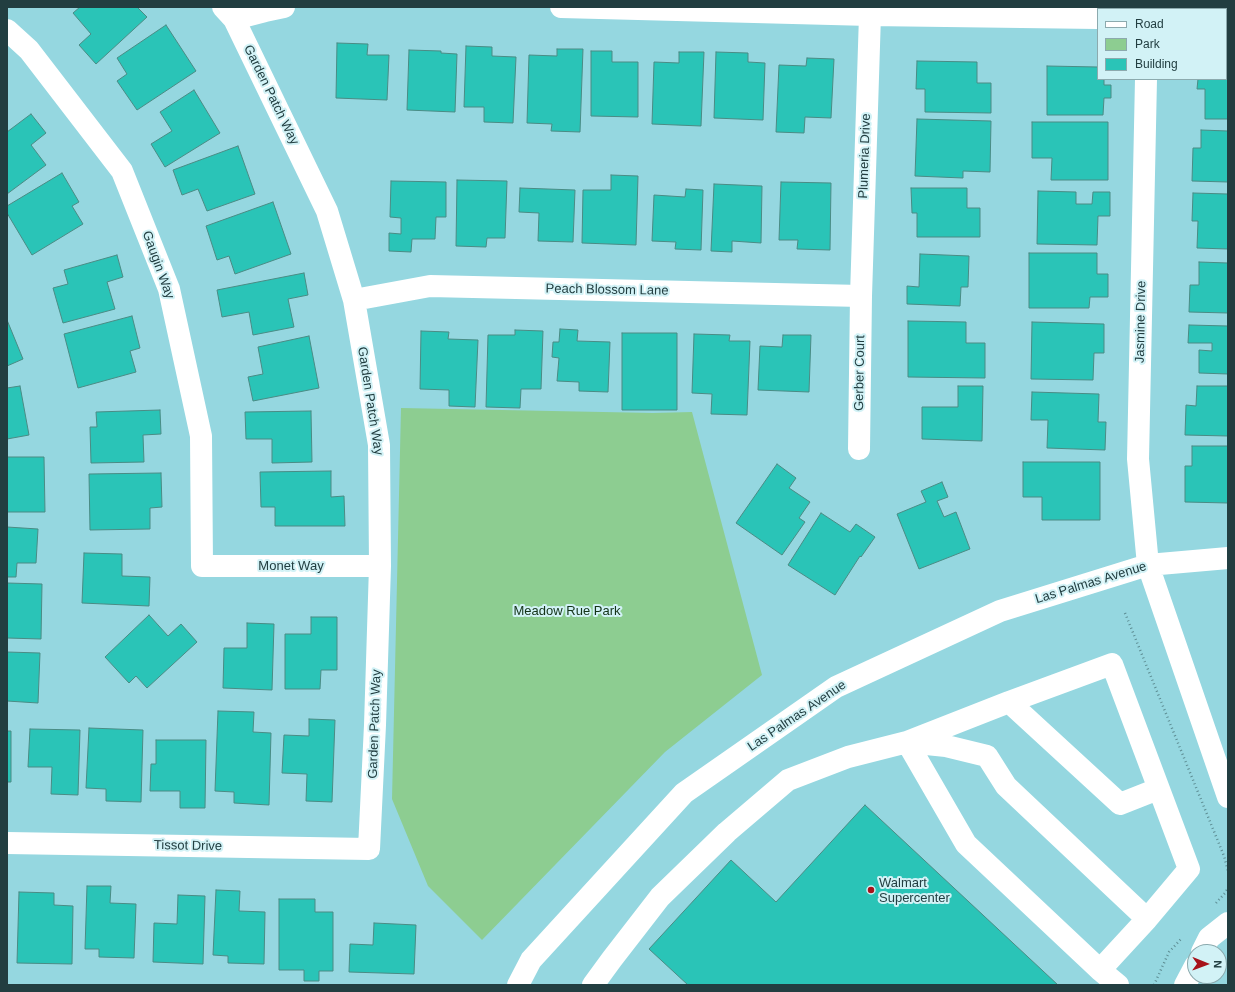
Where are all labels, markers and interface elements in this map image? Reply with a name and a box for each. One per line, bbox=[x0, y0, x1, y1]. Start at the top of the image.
legend bbox=[1097, 8, 1227, 80]
text: Road bbox=[1135, 17, 1164, 31]
text: Park bbox=[1135, 37, 1160, 51]
street label: Garden Patch Way bbox=[240, 42, 302, 148]
text: Building bbox=[1135, 57, 1178, 71]
street label: Plumeria Drive bbox=[856, 113, 874, 199]
street label: Gaugin Way bbox=[139, 229, 177, 301]
street label: Peach Blossom Lane bbox=[545, 281, 669, 299]
street label: Jasmine Drive bbox=[1132, 281, 1150, 363]
street label: Gerber Court bbox=[852, 335, 868, 411]
street label: Garden Patch Way bbox=[354, 346, 386, 456]
street label: Monet Way bbox=[258, 558, 324, 574]
street label: Las Palmas Avenue bbox=[1034, 559, 1148, 607]
park label: Meadow Rue Park bbox=[514, 603, 620, 619]
street label: Garden Patch Way bbox=[365, 669, 385, 779]
street label: Las Palmas Avenue bbox=[745, 677, 849, 755]
street label: Tissot Drive bbox=[154, 838, 222, 854]
place label: Walmart Supercenter bbox=[879, 875, 950, 906]
marker: Walmart Supercenter bbox=[866, 885, 876, 895]
north arrow bbox=[1187, 944, 1227, 984]
text: N bbox=[1212, 960, 1224, 968]

